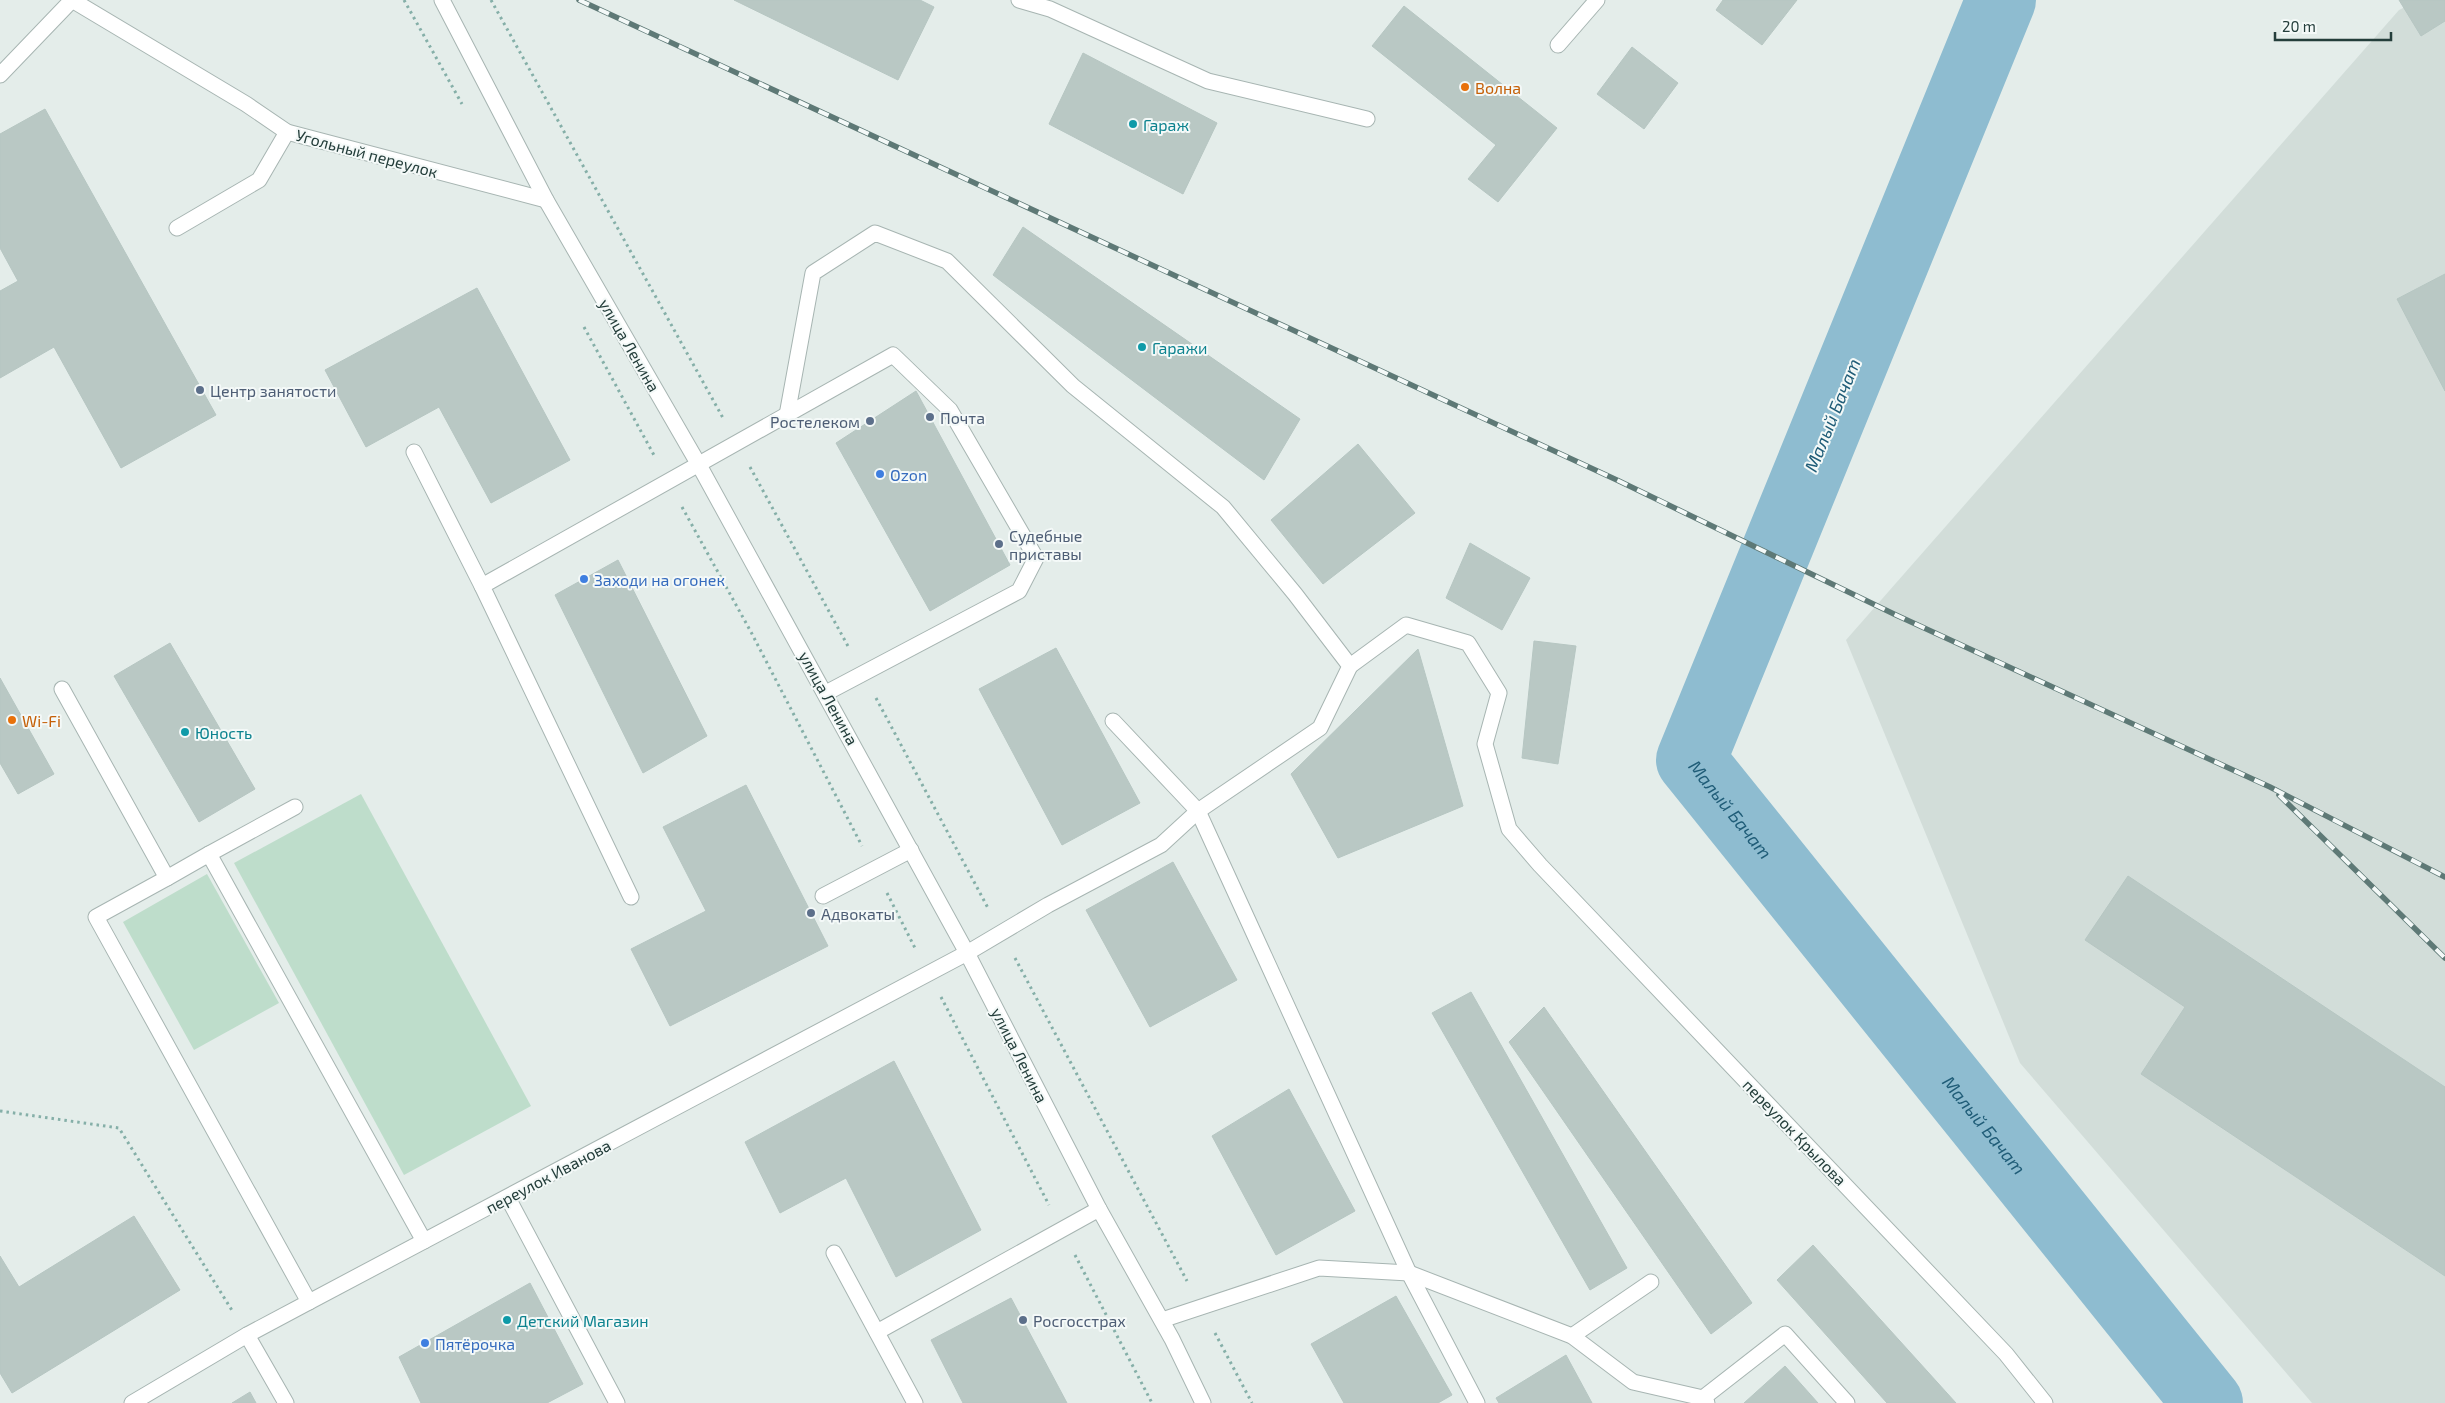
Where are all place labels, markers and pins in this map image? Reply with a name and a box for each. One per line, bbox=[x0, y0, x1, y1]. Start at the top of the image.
place label: Волна bbox=[1475, 78, 1521, 97]
marker: Волна bbox=[1459, 81, 1471, 93]
place label: Гараж bbox=[1143, 115, 1189, 134]
marker: Гараж bbox=[1127, 118, 1139, 130]
place label: Гаражи bbox=[1152, 338, 1207, 357]
marker: Гаражи bbox=[1136, 341, 1148, 353]
place label: Центр занятости bbox=[210, 381, 336, 400]
marker: Центр занятости bbox=[194, 384, 206, 396]
place label: Почта bbox=[940, 408, 985, 427]
marker: Почта bbox=[924, 411, 936, 423]
place label: Ростелеком bbox=[770, 412, 860, 431]
marker: Ростелеком bbox=[864, 415, 876, 427]
place label: Ozon bbox=[890, 465, 927, 484]
marker: Ozon bbox=[874, 468, 886, 480]
place label: Судебные приставы bbox=[1009, 526, 1083, 563]
marker: Судебные приставы bbox=[993, 538, 1005, 550]
place label: Заходи на огонек bbox=[594, 570, 725, 589]
marker: Заходи на огонек bbox=[578, 573, 590, 585]
place label: Wi-Fi bbox=[22, 711, 61, 730]
marker: Wi-Fi bbox=[6, 714, 18, 726]
place label: Юность bbox=[195, 723, 252, 742]
marker: Юность bbox=[179, 726, 191, 738]
place label: Адвокаты bbox=[821, 904, 895, 923]
marker: Адвокаты bbox=[805, 907, 817, 919]
place label: Детский Магазин bbox=[517, 1311, 649, 1330]
place label: Росгосстрах bbox=[1033, 1311, 1126, 1330]
marker: Детский Магазин bbox=[501, 1314, 513, 1326]
marker: Росгосстрах bbox=[1017, 1314, 1029, 1326]
place label: Пятёрочка bbox=[435, 1334, 515, 1353]
marker: Пятёрочка bbox=[419, 1337, 431, 1349]

